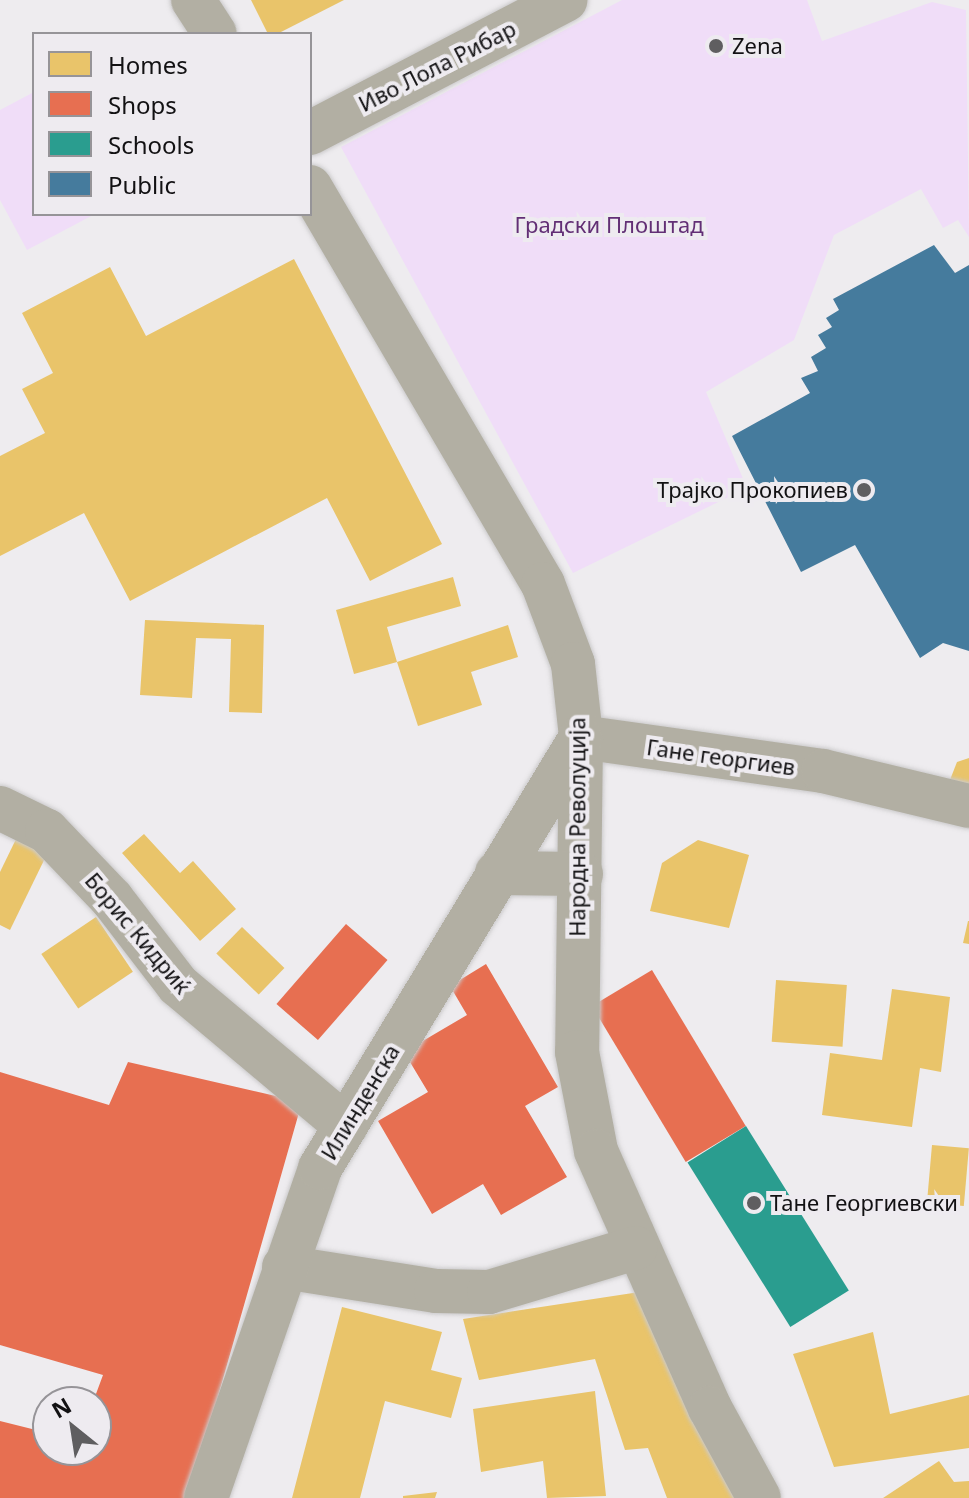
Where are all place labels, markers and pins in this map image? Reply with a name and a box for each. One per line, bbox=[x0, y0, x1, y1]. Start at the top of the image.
place label: Zena bbox=[732, 33, 783, 59]
marker: Zena bbox=[707, 37, 725, 55]
place label: Трајко Прокопиев bbox=[657, 477, 848, 503]
marker: Трајко Прокопиев bbox=[855, 481, 873, 499]
place label: Тане Георгиевски bbox=[770, 1190, 958, 1216]
marker: Тане Георгиевски bbox=[745, 1194, 763, 1212]

